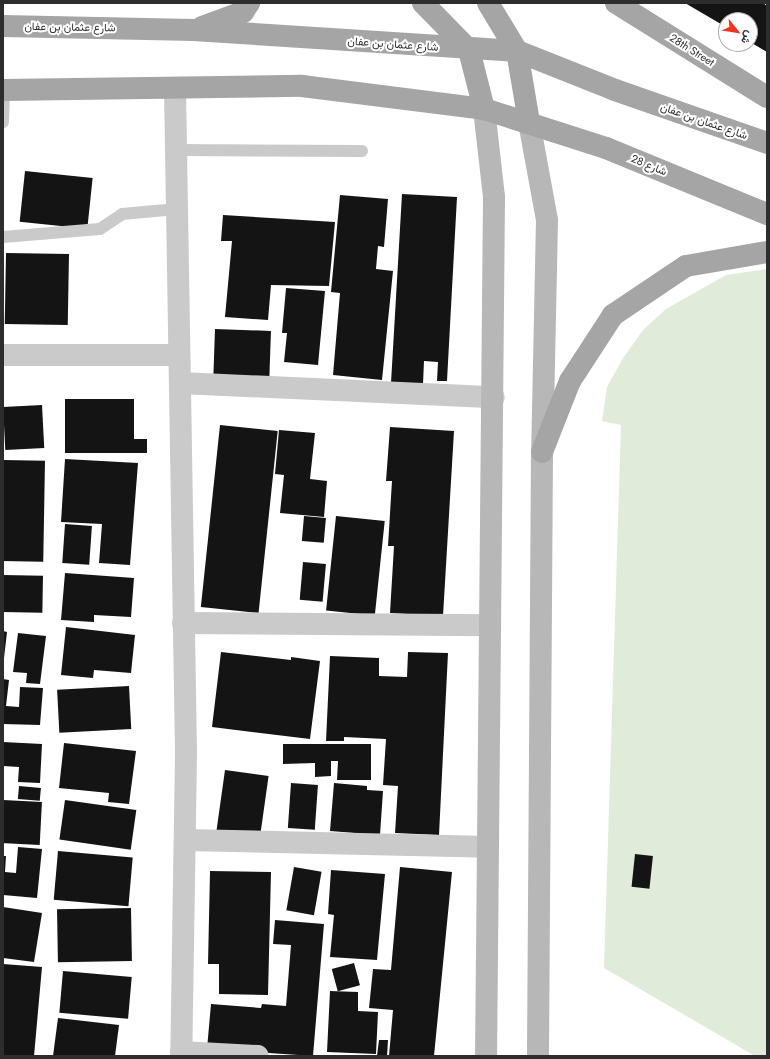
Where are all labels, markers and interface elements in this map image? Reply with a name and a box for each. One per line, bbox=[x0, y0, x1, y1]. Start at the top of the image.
north arrow bbox=[718, 12, 758, 52]
street label: شارع عثمان بن عفان bbox=[24, 20, 116, 34]
text: ش bbox=[737, 28, 758, 47]
street label: 28th Street bbox=[667, 31, 717, 69]
street label: شارع عثمان بن عفان bbox=[347, 34, 439, 54]
street label: شارع عثمان بن عفان bbox=[659, 100, 749, 142]
street label: شارع 28 bbox=[629, 152, 669, 178]

